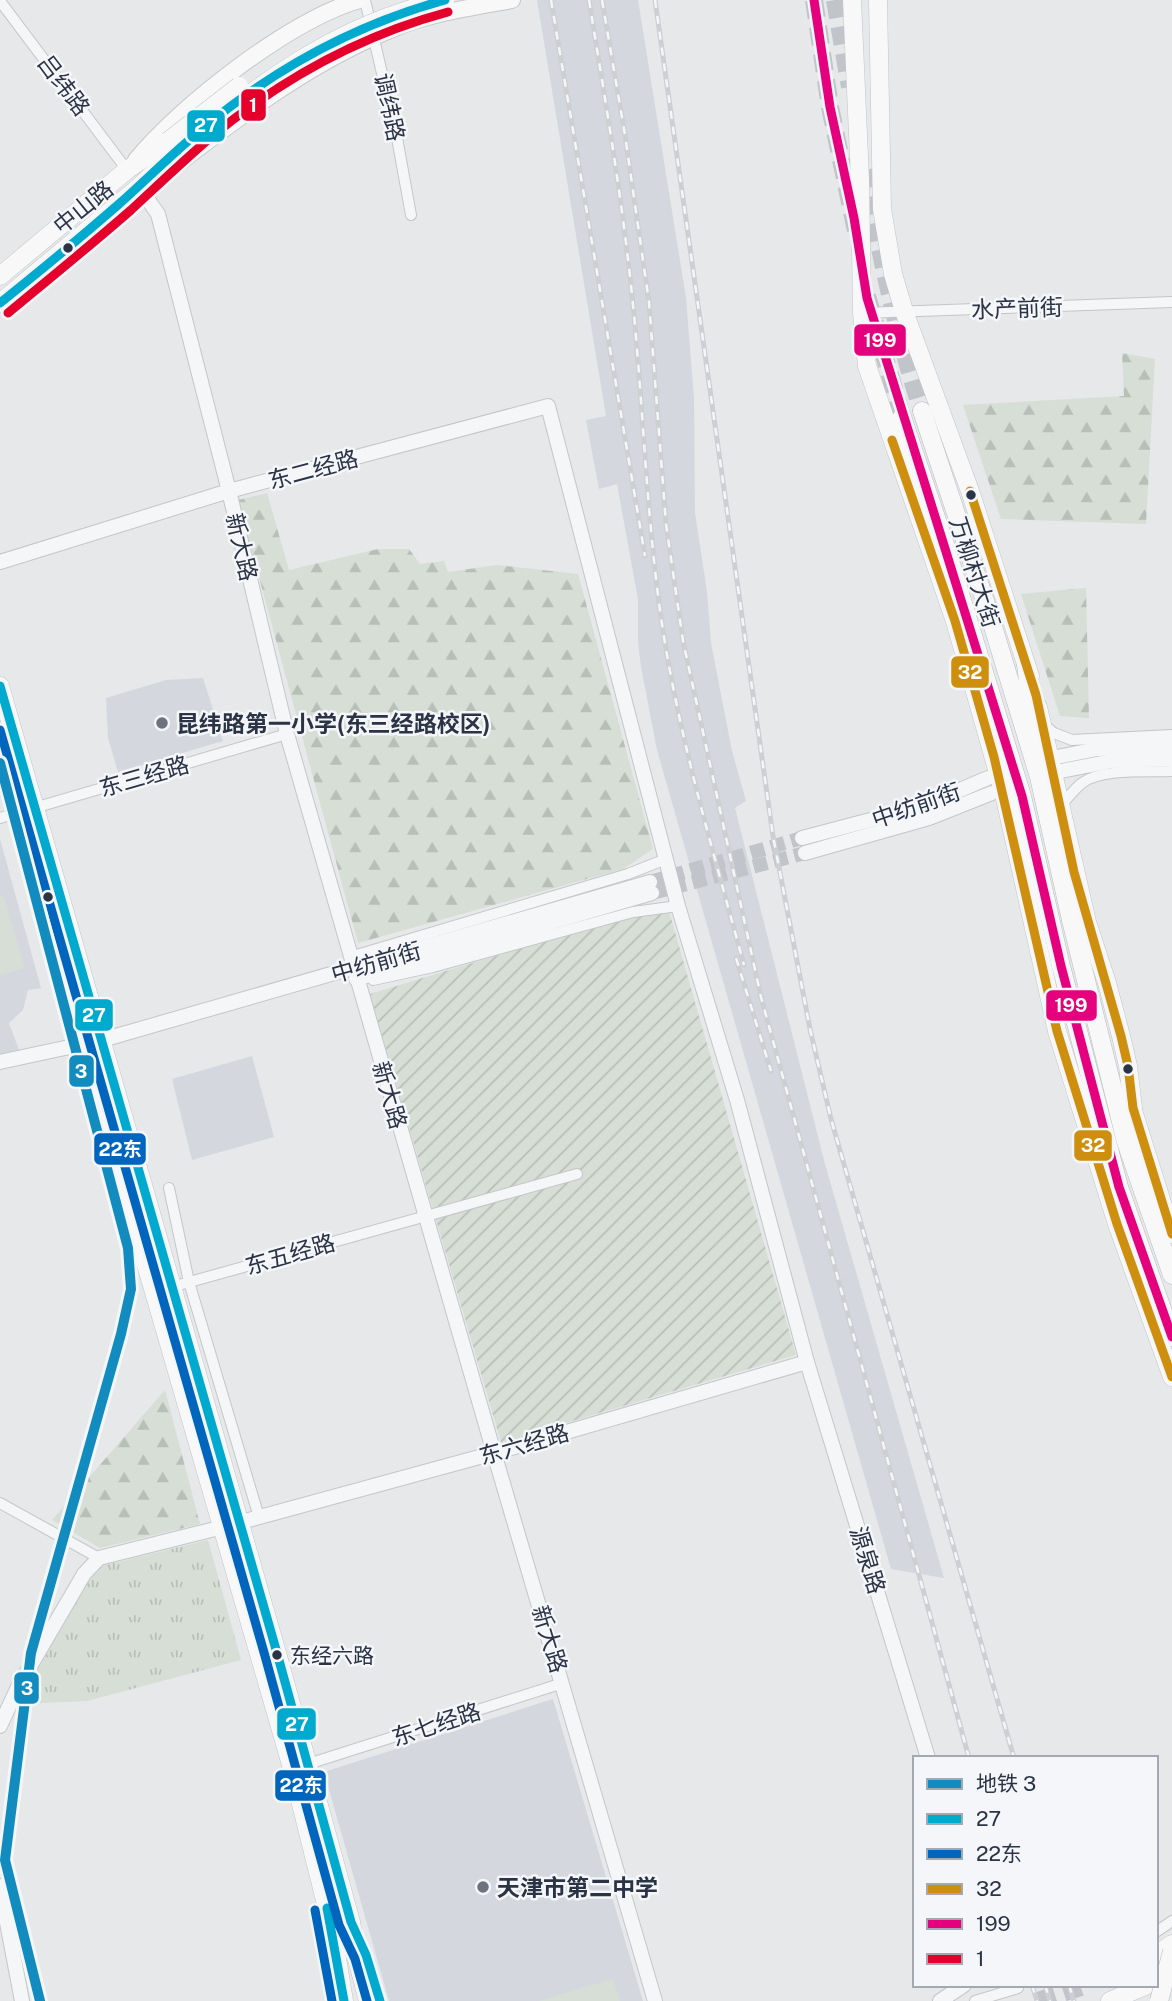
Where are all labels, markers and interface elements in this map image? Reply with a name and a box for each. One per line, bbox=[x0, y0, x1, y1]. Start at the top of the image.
street label: 吕纬路 bbox=[32, 49, 96, 121]
street label: 调纬路 bbox=[370, 70, 410, 144]
line badge: 1 bbox=[240, 88, 267, 122]
text: 1 bbox=[249, 94, 257, 116]
line badge: 27 bbox=[186, 109, 226, 143]
text: 27 bbox=[194, 114, 218, 136]
street label: 中山路 bbox=[48, 175, 118, 239]
unlabelled marker bbox=[61, 241, 75, 255]
street label: 水产前街 bbox=[971, 293, 1063, 323]
line badge: 199 bbox=[853, 323, 907, 357]
text: 199 bbox=[863, 329, 897, 351]
street label: 东二经路 bbox=[265, 444, 361, 494]
unlabelled marker bbox=[964, 488, 978, 502]
street label: 新大路 bbox=[221, 510, 263, 584]
street label: 万柳村大街 bbox=[944, 513, 1006, 631]
line badge: 32 bbox=[950, 655, 990, 689]
text: 32 bbox=[958, 661, 982, 683]
place label: 昆纬路第一小学(东三经路校区) bbox=[176, 710, 490, 737]
marker: 昆纬路第一小学(东三经路校区) bbox=[154, 715, 170, 731]
street label: 东三经路 bbox=[96, 750, 192, 802]
street label: 中纺前街 bbox=[868, 777, 964, 833]
unlabelled marker bbox=[41, 890, 55, 904]
street label: 中纺前街 bbox=[328, 936, 424, 988]
line badge: 199 bbox=[1045, 989, 1098, 1022]
text: 199 bbox=[1054, 994, 1088, 1016]
line badge: 27 bbox=[74, 998, 114, 1032]
text: 27 bbox=[82, 1004, 106, 1026]
line badge: 3 bbox=[68, 1054, 95, 1088]
street label: 新大路 bbox=[368, 1058, 412, 1132]
text: 3 bbox=[75, 1060, 87, 1082]
unlabelled marker bbox=[1121, 1062, 1135, 1076]
line badge: 32 bbox=[1073, 1129, 1113, 1162]
line badge: 22东 bbox=[93, 1132, 147, 1166]
text: 32 bbox=[1081, 1134, 1105, 1156]
text: 22东 bbox=[98, 1138, 142, 1160]
street label: 东五经路 bbox=[242, 1228, 338, 1280]
street label: 东六经路 bbox=[476, 1418, 572, 1470]
street label: 源泉路 bbox=[845, 1523, 891, 1597]
street label: 新大路 bbox=[527, 1602, 573, 1676]
place label: 东经六路 bbox=[290, 1643, 374, 1668]
marker: 东经六路 bbox=[270, 1648, 284, 1662]
line badge: 3 bbox=[13, 1671, 40, 1705]
text: 3 bbox=[21, 1677, 33, 1699]
street label: 东七经路 bbox=[388, 1697, 484, 1751]
line badge: 27 bbox=[276, 1707, 317, 1741]
text: 27 bbox=[285, 1713, 309, 1735]
legend bbox=[913, 1756, 1158, 1987]
line badge: 22东 bbox=[274, 1769, 327, 1802]
text: 地铁 3 bbox=[976, 1771, 1036, 1796]
text: 22东 bbox=[279, 1774, 323, 1796]
text: 27 bbox=[976, 1806, 1001, 1831]
text: 22东 bbox=[976, 1841, 1022, 1866]
place label: 天津市第二中学 bbox=[497, 1874, 658, 1901]
text: 32 bbox=[976, 1876, 1002, 1901]
marker: 天津市第二中学 bbox=[475, 1879, 491, 1895]
text: 199 bbox=[976, 1911, 1011, 1936]
text: 1 bbox=[976, 1946, 985, 1971]

